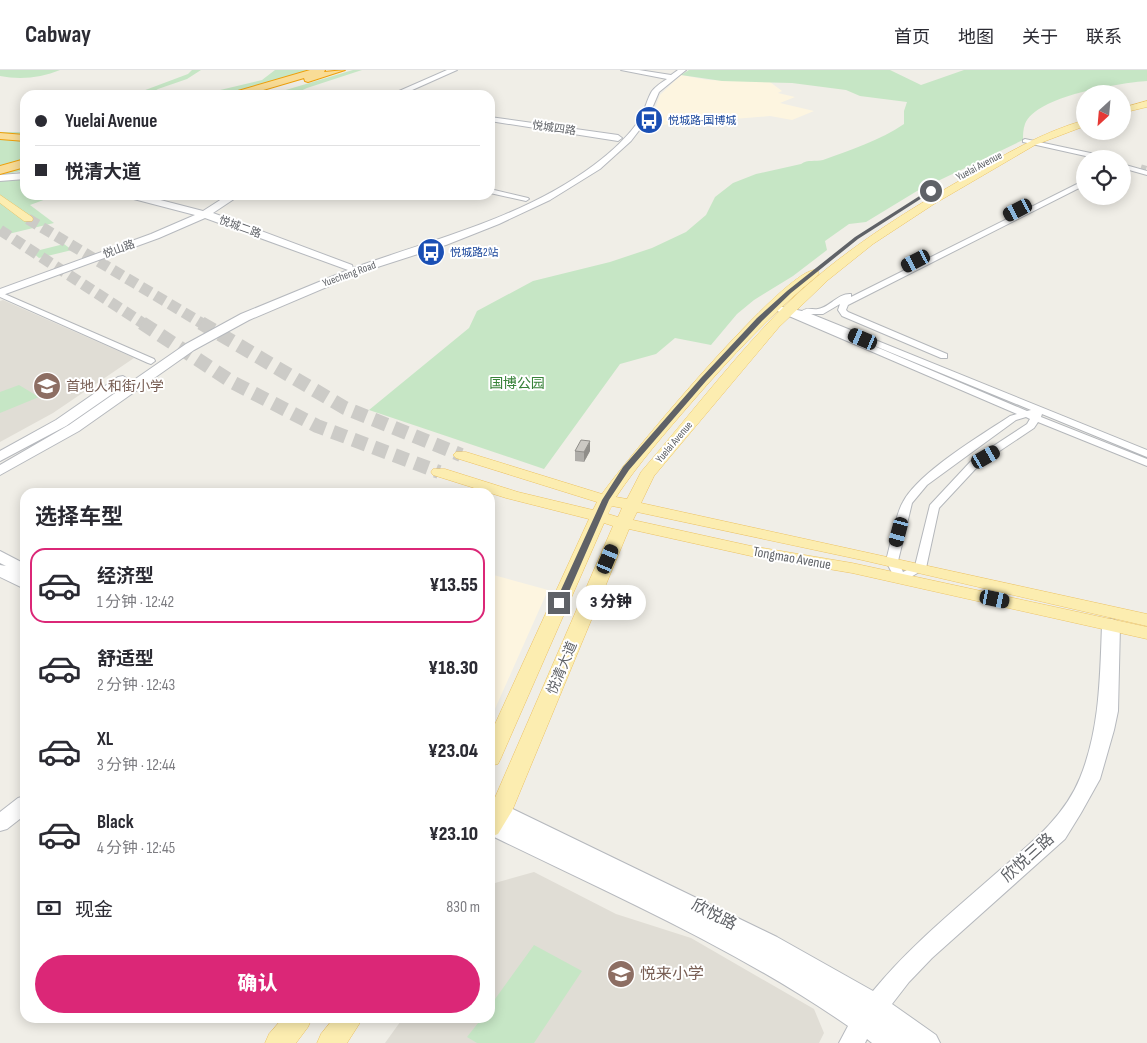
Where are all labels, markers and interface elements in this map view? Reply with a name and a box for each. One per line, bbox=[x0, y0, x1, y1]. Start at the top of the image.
text: Cabway bbox=[25, 20, 91, 49]
text: 首页 bbox=[894, 27, 930, 48]
text: 地图 bbox=[958, 27, 994, 48]
text: 关于 bbox=[1022, 27, 1058, 48]
text: 联系 bbox=[1086, 27, 1122, 48]
north arrow bbox=[1076, 85, 1131, 140]
map controls bbox=[1076, 85, 1131, 205]
bus stop icon: 悦城路·国博城 bbox=[634, 105, 664, 135]
text: Yuelai Avenue bbox=[65, 110, 157, 133]
place label: 悦城路·国博城 bbox=[668, 114, 736, 127]
street label: 悦城四路 bbox=[531, 119, 577, 137]
street label: Yuelai Avenue bbox=[954, 148, 1004, 184]
button: locate bbox=[1076, 150, 1131, 205]
text: 悦清大道 bbox=[65, 161, 141, 184]
route start bbox=[920, 180, 942, 202]
car bbox=[1001, 197, 1034, 223]
street label: 悦城二路 bbox=[217, 213, 263, 241]
street label: 悦山路 bbox=[101, 237, 137, 261]
bus stop icon: 悦城路2站 bbox=[416, 237, 446, 267]
place label: 悦城路2站 bbox=[450, 246, 499, 259]
car bbox=[899, 248, 932, 274]
street label: Yuecheng Road bbox=[321, 258, 378, 290]
car bbox=[846, 326, 879, 352]
school or university icon: 首地人和街小学 bbox=[32, 371, 62, 401]
park label: 国博公园 bbox=[489, 375, 545, 392]
place label: 首地人和街小学 bbox=[66, 378, 164, 395]
street label: Yuelai Avenue bbox=[653, 419, 695, 465]
car bbox=[969, 443, 1002, 471]
text: 选择车型 bbox=[35, 504, 123, 531]
car bbox=[887, 516, 910, 548]
car bbox=[595, 542, 620, 576]
street label: Tongmao Avenue bbox=[752, 543, 832, 573]
icon: car bbox=[37, 563, 82, 608]
text: 经济型 bbox=[97, 565, 154, 588]
text: ¥13.55 bbox=[430, 574, 478, 597]
callout: 3 分钟 bbox=[576, 586, 646, 620]
car bbox=[978, 589, 1011, 609]
route end bbox=[548, 592, 570, 614]
text: 1 分钟 · 12:42 bbox=[97, 593, 174, 612]
text: 3 分钟 bbox=[590, 593, 632, 612]
street label: 悦清大道 bbox=[543, 639, 581, 697]
icon: car bbox=[37, 646, 82, 691]
text: 舒适型 bbox=[97, 648, 154, 671]
text: ¥18.30 bbox=[428, 657, 478, 680]
text: 2 分钟 · 12:43 bbox=[97, 676, 175, 695]
text: XL bbox=[97, 728, 113, 751]
icon: car bbox=[37, 729, 82, 774]
text: ¥23.04 bbox=[428, 740, 478, 763]
text: 3 分钟 · 12:44 bbox=[97, 756, 175, 775]
text: Black bbox=[97, 811, 134, 834]
icon: car bbox=[37, 812, 82, 857]
text: ¥23.10 bbox=[429, 823, 478, 846]
street label: 欣悦三路 bbox=[998, 830, 1058, 886]
text: 4 分钟 · 12:45 bbox=[97, 839, 175, 858]
icon: cash bbox=[35, 894, 63, 922]
street label: 欣悦路 bbox=[688, 896, 740, 934]
text: 830 m bbox=[446, 898, 480, 917]
text: 现金 bbox=[75, 899, 113, 922]
button: 确认 bbox=[35, 955, 480, 1013]
school or university icon: 悦来小学 bbox=[606, 959, 636, 989]
place label: 悦来小学 bbox=[640, 965, 704, 984]

